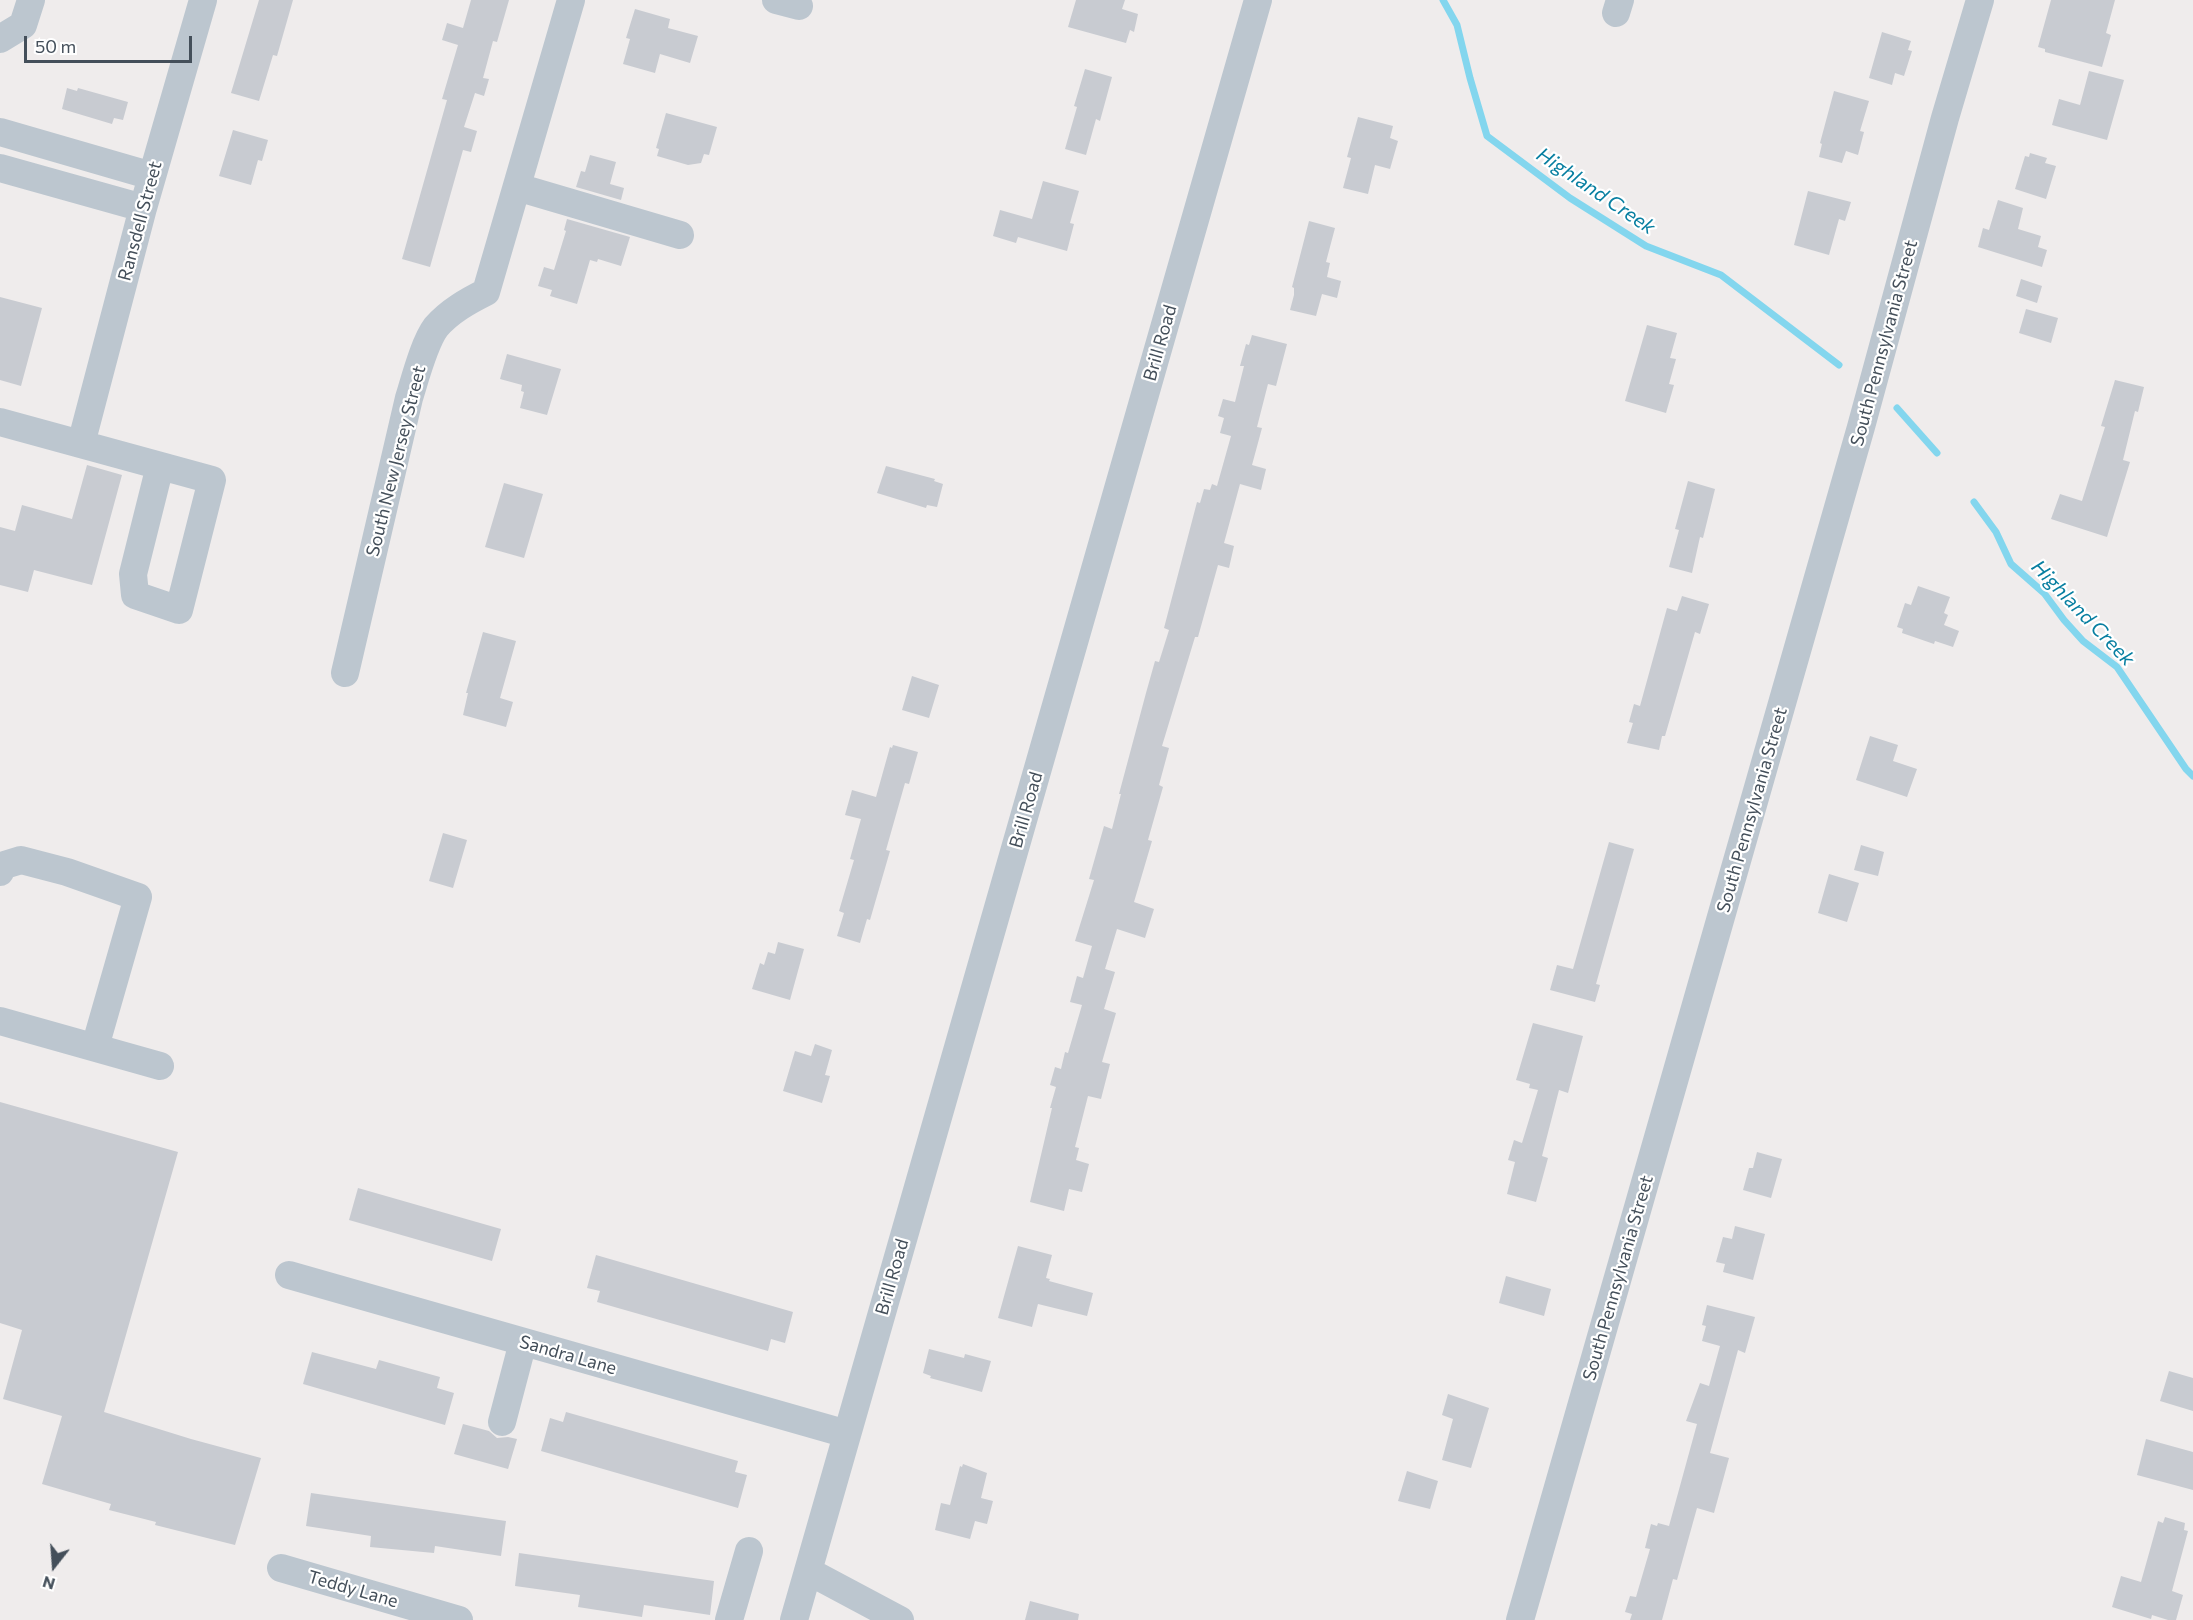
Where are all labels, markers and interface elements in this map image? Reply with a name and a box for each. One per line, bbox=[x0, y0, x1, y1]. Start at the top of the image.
scale bar bbox=[27, 24, 195, 62]
text: 50 m bbox=[35, 35, 76, 57]
water label: Highland Creek bbox=[1532, 142, 1660, 240]
street label: Ransdell Street bbox=[114, 159, 166, 283]
street label: South Pennsylvania Street bbox=[1846, 237, 1922, 449]
street label: Brill Road bbox=[1139, 303, 1181, 383]
street label: South New Jersey Street bbox=[362, 363, 430, 559]
water label: Highland Creek bbox=[2026, 555, 2140, 671]
street label: South Pennsylvania Street bbox=[1712, 705, 1792, 915]
street label: Brill Road bbox=[1005, 770, 1047, 850]
street label: South Pennsylvania Street bbox=[1578, 1173, 1658, 1383]
street label: Brill Road bbox=[871, 1237, 913, 1317]
street label: Sandra Lane bbox=[517, 1331, 619, 1379]
north arrow bbox=[24, 1536, 84, 1596]
street label: Teddy Lane bbox=[305, 1566, 401, 1612]
text: N bbox=[40, 1573, 57, 1595]

